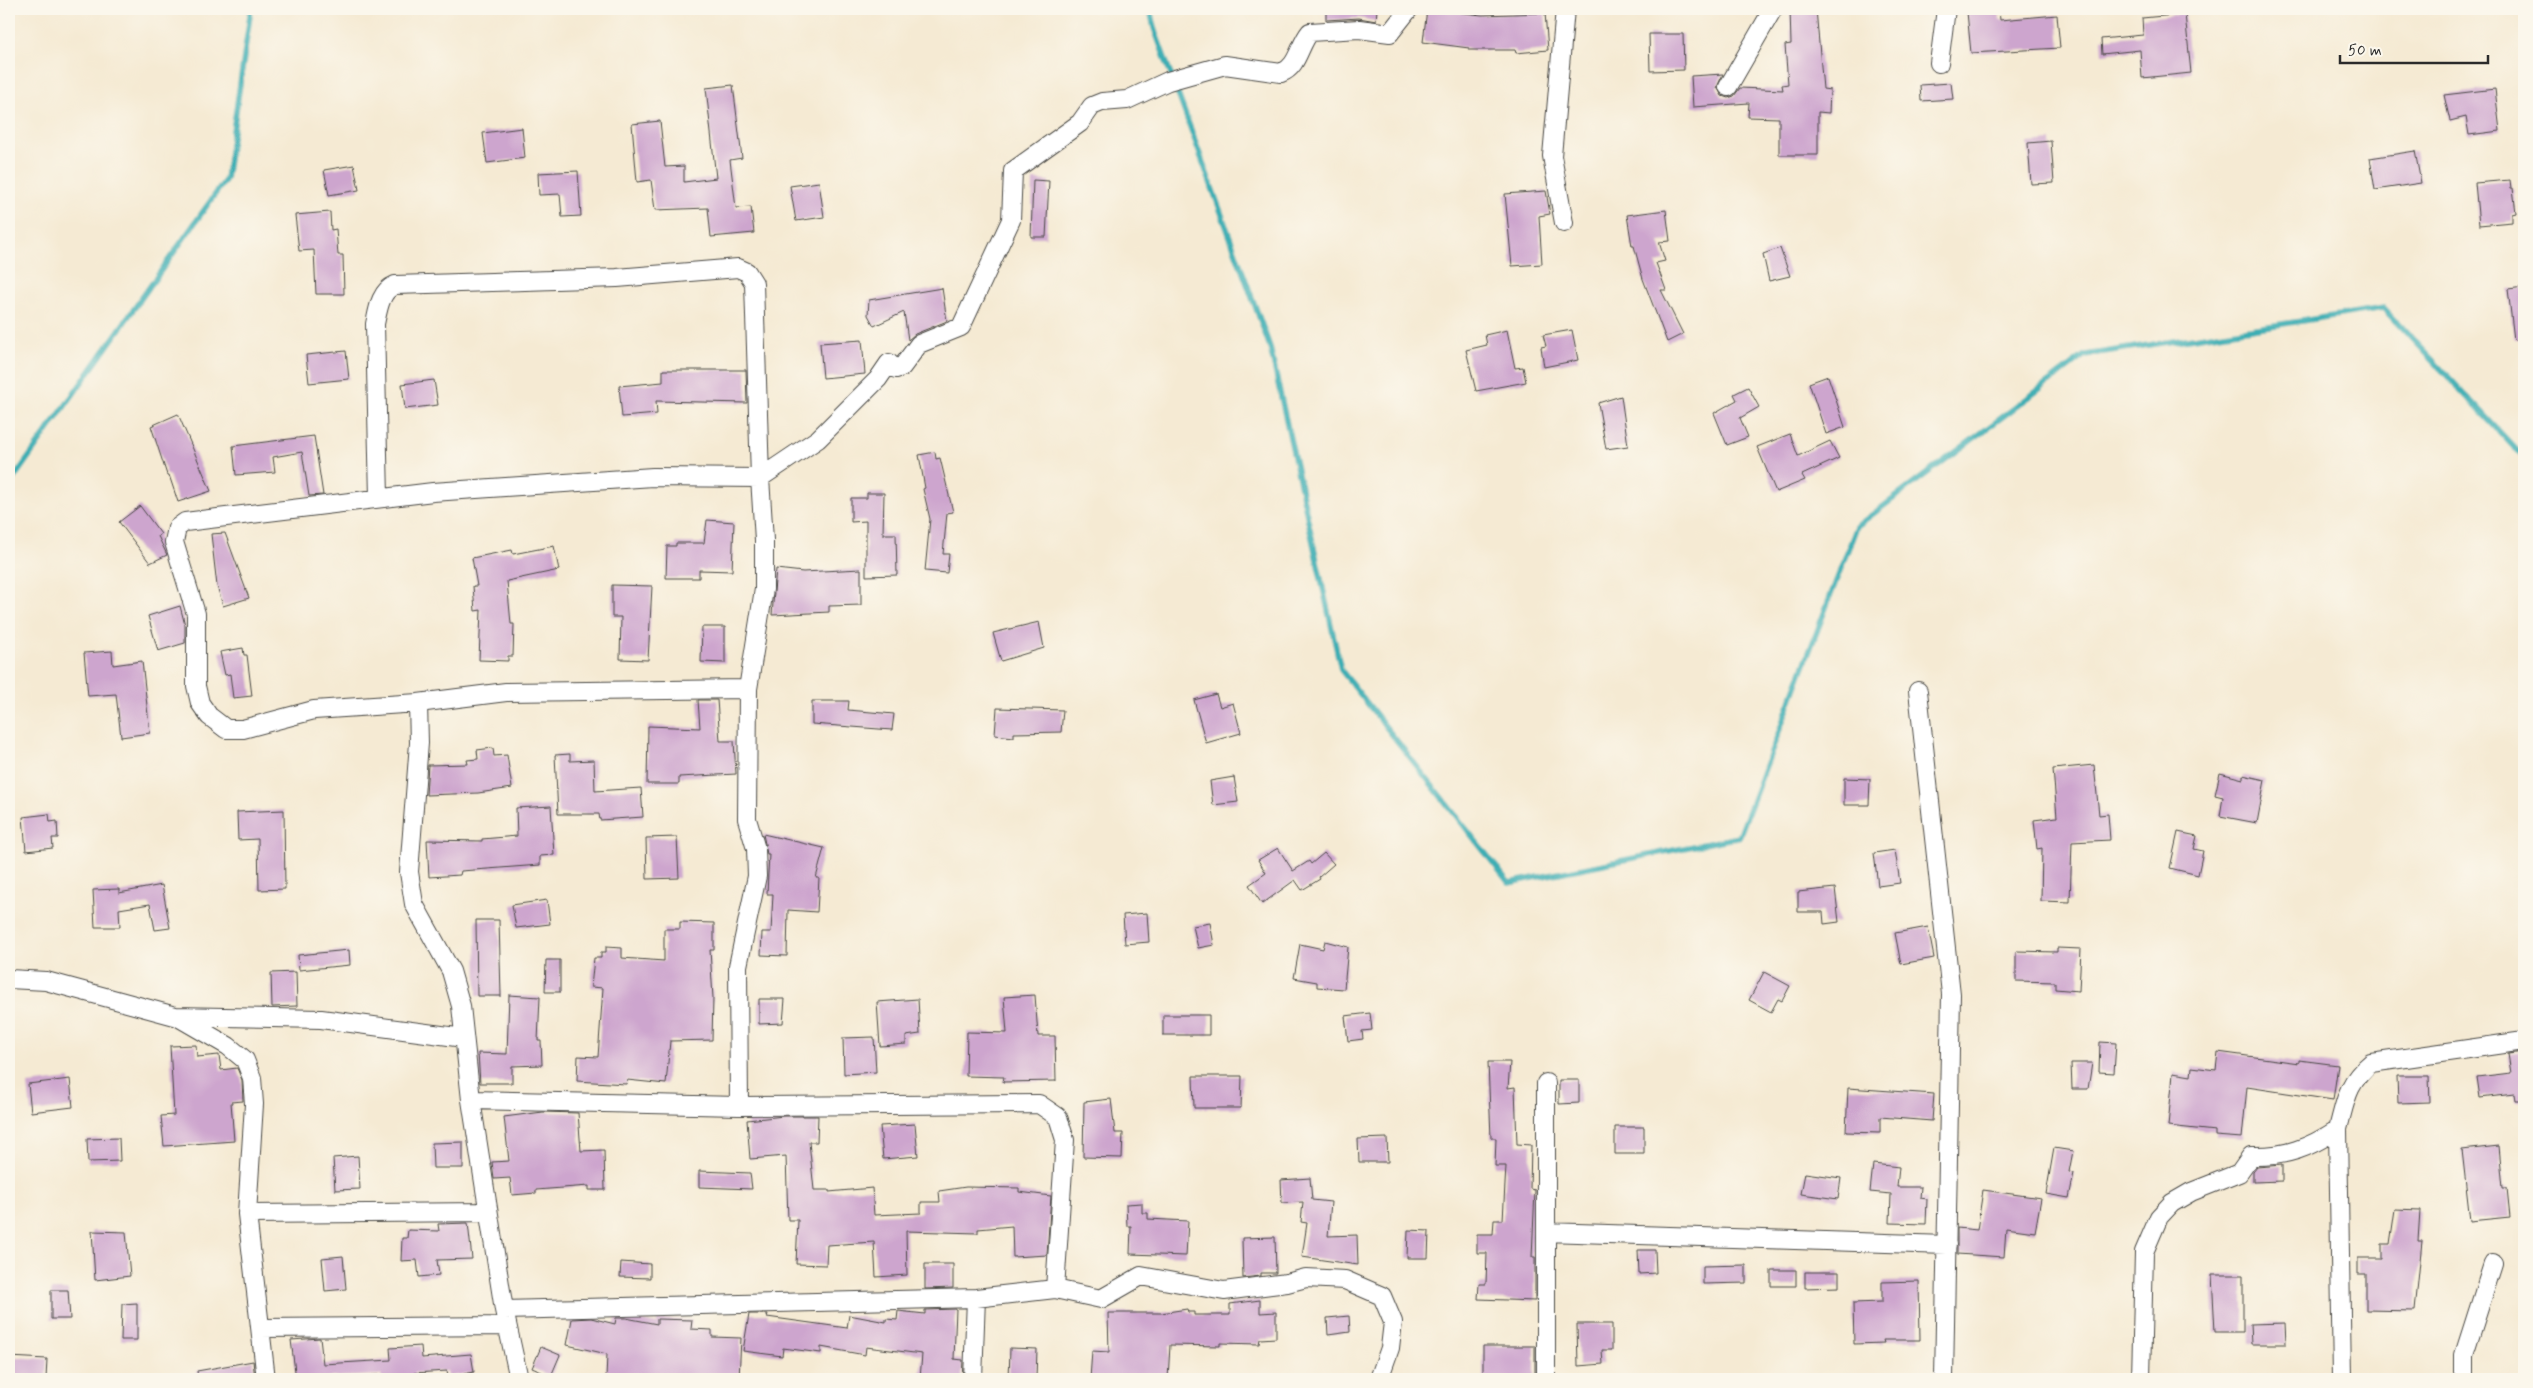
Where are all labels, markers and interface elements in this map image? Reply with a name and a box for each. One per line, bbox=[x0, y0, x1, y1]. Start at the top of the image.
scale bar bbox=[2340, 32, 2488, 64]
text: 50 m bbox=[2348, 41, 2382, 61]

